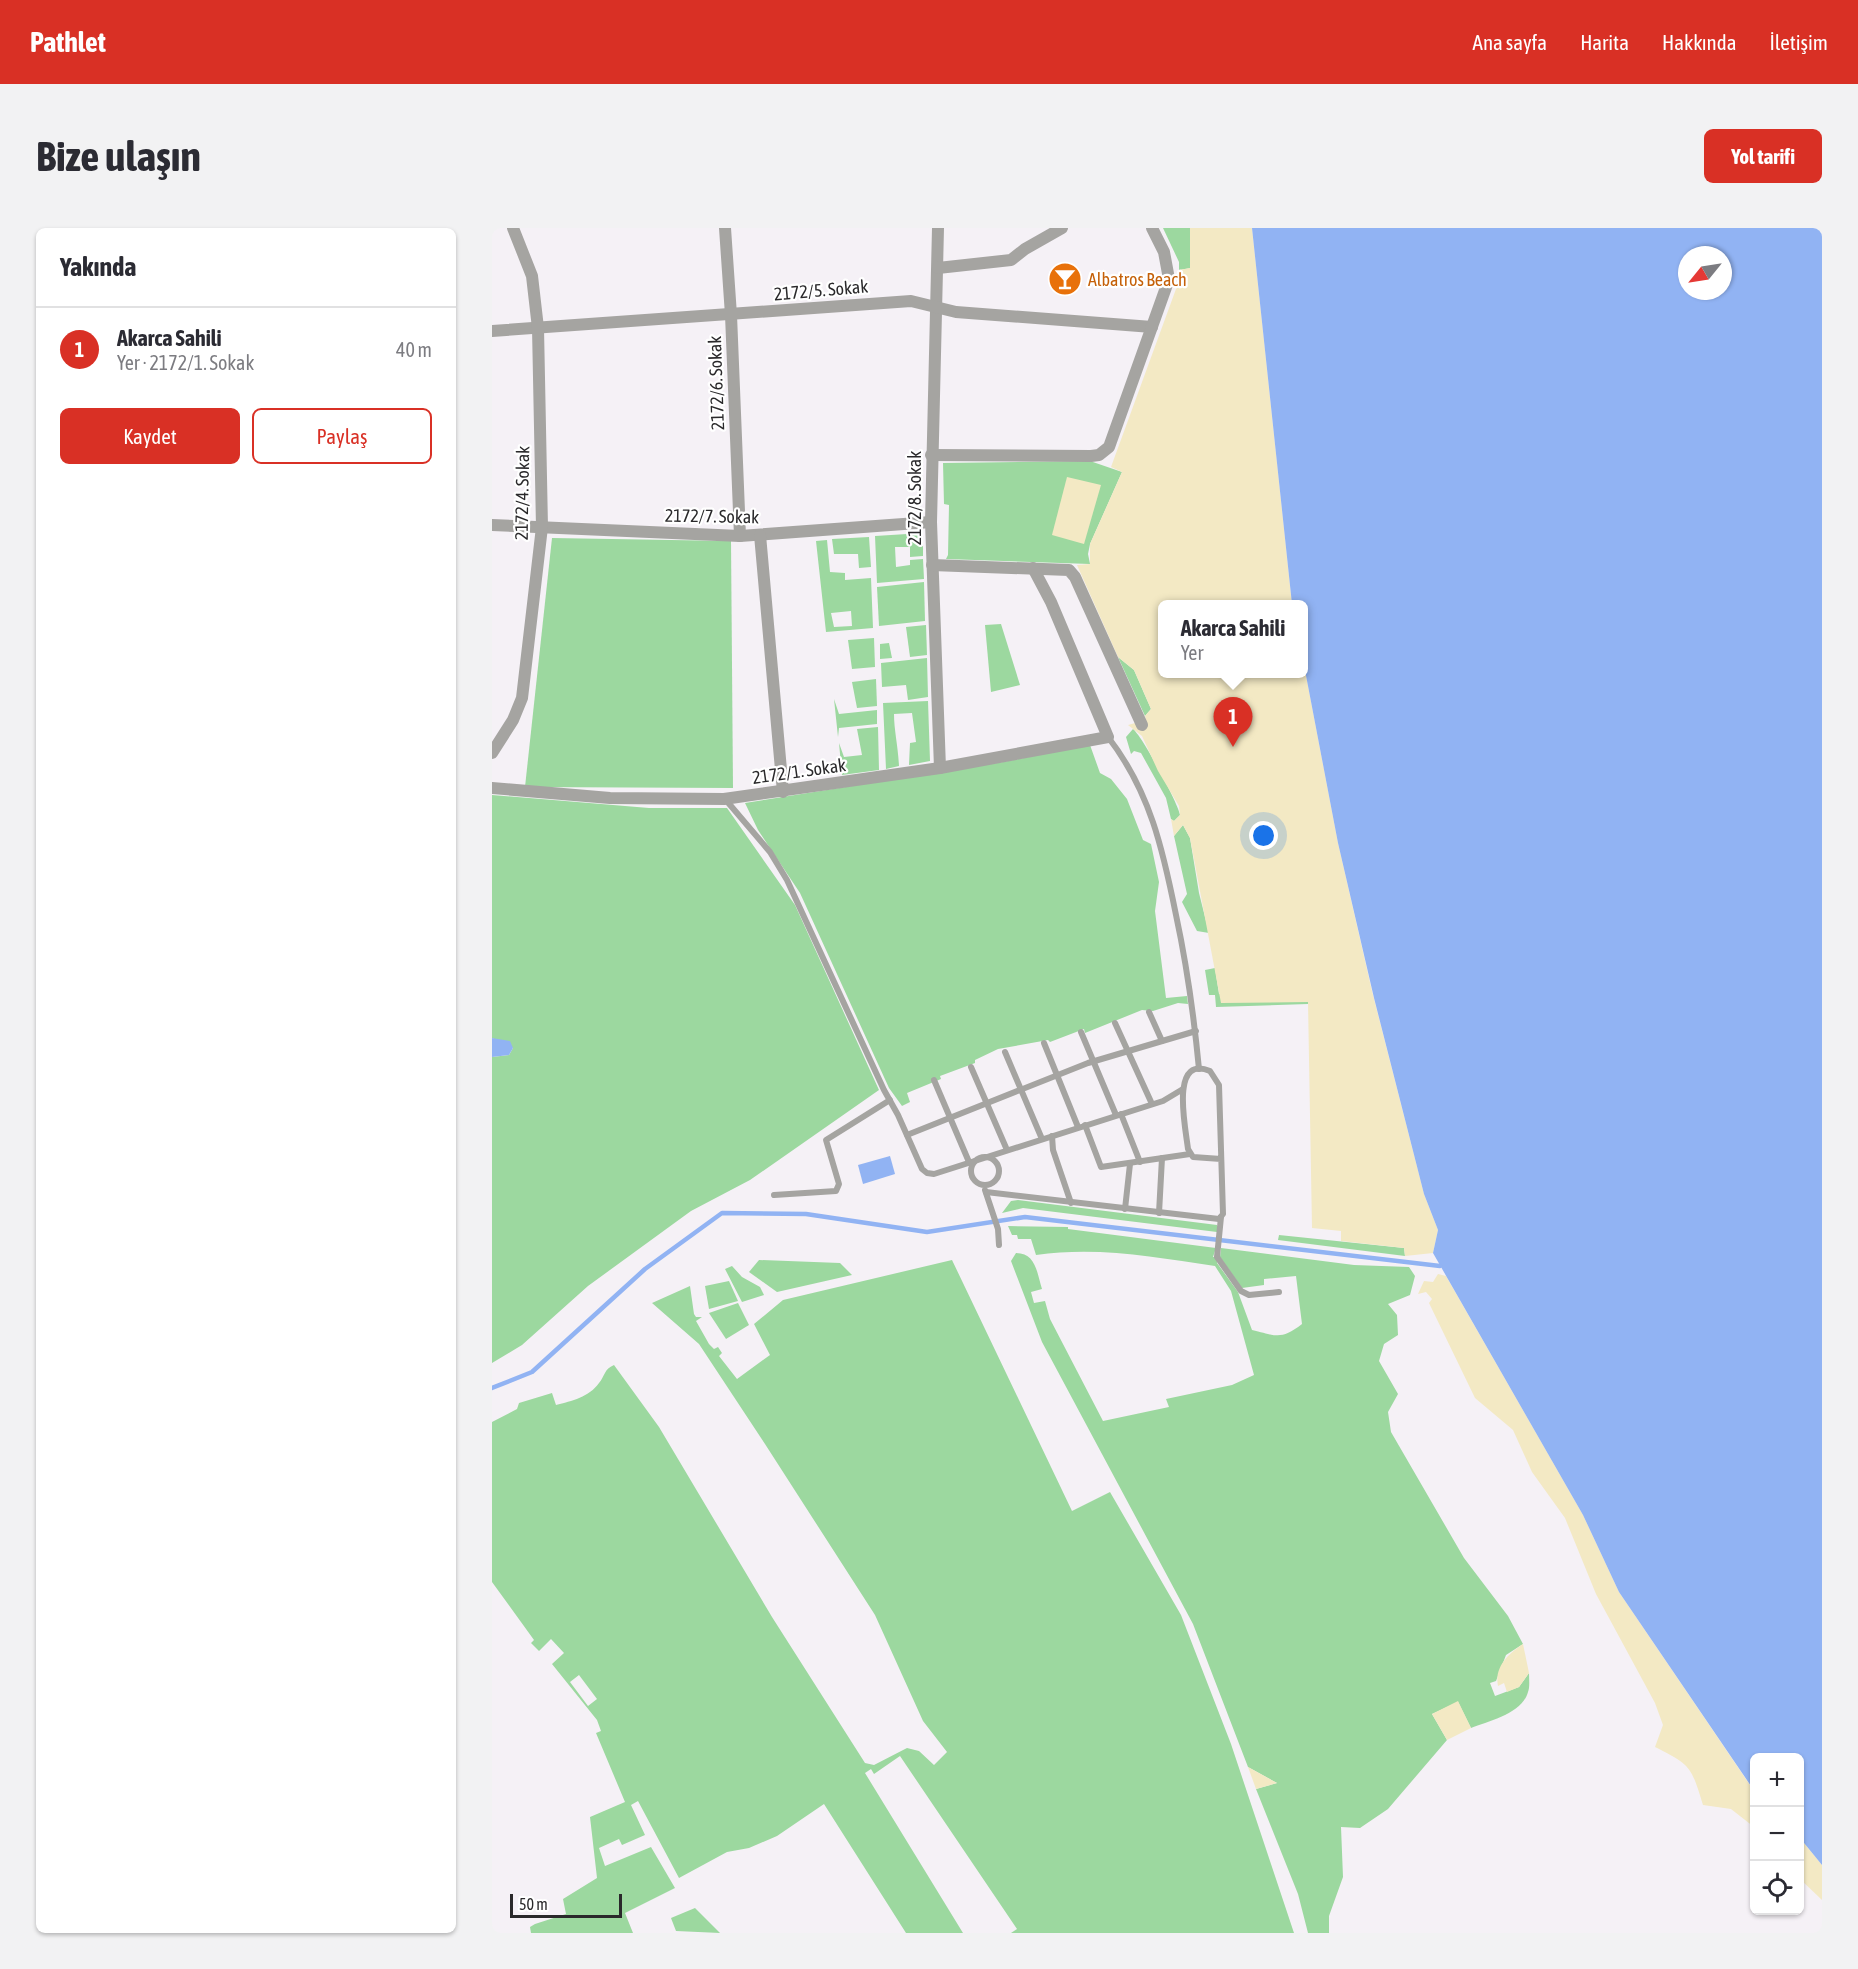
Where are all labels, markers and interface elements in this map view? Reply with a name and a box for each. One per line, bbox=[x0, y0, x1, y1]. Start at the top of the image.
text: Pathlet bbox=[30, 26, 106, 58]
text: Ana sayfa bbox=[1473, 30, 1547, 54]
text: Harita bbox=[1580, 30, 1629, 54]
text: Hakkında bbox=[1662, 30, 1737, 54]
text: İletişim bbox=[1770, 30, 1828, 54]
button: Yol tarifi bbox=[1704, 129, 1822, 183]
text: Bize ulaşın bbox=[36, 132, 201, 180]
north arrow bbox=[1678, 246, 1732, 300]
text: Yakında bbox=[60, 252, 136, 282]
bar icon: Albatros Beach bbox=[1047, 261, 1083, 297]
place label: Albatros Beach bbox=[1088, 269, 1187, 290]
street label: 2172/5. Sokak bbox=[773, 275, 869, 305]
text: Akarca Sahili bbox=[117, 325, 222, 351]
street label: 2172/6. Sokak bbox=[704, 335, 728, 430]
text: 1 bbox=[75, 338, 84, 361]
text: 40 m bbox=[396, 338, 432, 361]
text: Yer · 2172/1. Sokak bbox=[117, 351, 254, 374]
button: Kaydet bbox=[60, 408, 240, 464]
button: Paylaş bbox=[252, 408, 432, 464]
street label: 2172/4. Sokak bbox=[511, 446, 533, 540]
street label: 2172/8. Sokak bbox=[904, 451, 925, 545]
street label: 2172/7. Sokak bbox=[665, 505, 759, 527]
popup bbox=[1158, 600, 1308, 678]
text: Akarca Sahili bbox=[1181, 615, 1285, 641]
text: Yer bbox=[1181, 641, 1203, 664]
pin: 1 bbox=[1214, 698, 1252, 747]
street label: 2172/1. Sokak bbox=[751, 754, 847, 788]
your location bbox=[1249, 821, 1278, 850]
map controls bbox=[1750, 1753, 1804, 1915]
button: + bbox=[1750, 1753, 1804, 1807]
button: − bbox=[1750, 1807, 1804, 1861]
button: locate bbox=[1750, 1861, 1804, 1915]
scale bar bbox=[510, 1891, 622, 1918]
text: 50 m bbox=[519, 1895, 548, 1913]

